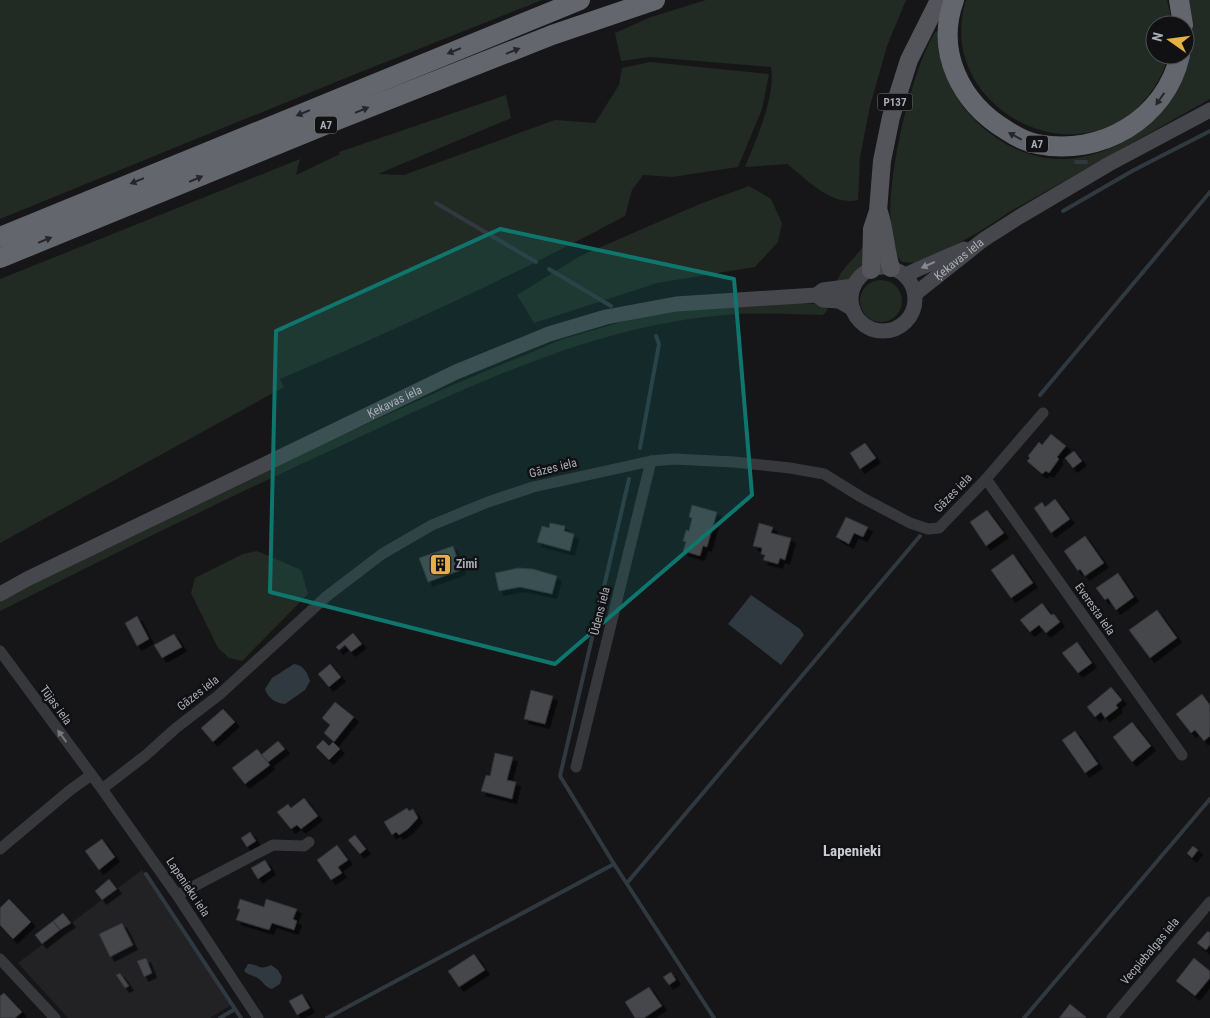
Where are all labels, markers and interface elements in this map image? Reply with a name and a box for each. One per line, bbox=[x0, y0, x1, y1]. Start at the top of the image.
north arrow bbox=[1145, 15, 1195, 65]
text: N bbox=[1149, 31, 1166, 43]
one-way arrow bbox=[506, 46, 521, 54]
one-way arrow bbox=[446, 47, 461, 55]
one-way arrow bbox=[1155, 92, 1165, 106]
road number: P137 bbox=[878, 94, 912, 110]
one-way arrow bbox=[355, 106, 370, 114]
one-way arrow bbox=[296, 109, 310, 117]
road number: A7 bbox=[315, 116, 337, 134]
one-way arrow bbox=[1008, 131, 1022, 140]
road number: A7 bbox=[1026, 136, 1048, 152]
one-way arrow bbox=[189, 174, 203, 182]
one-way arrow bbox=[130, 178, 144, 186]
street label: Ķekavas iela bbox=[931, 235, 987, 283]
one-way arrow bbox=[38, 236, 53, 244]
one-way arrow bbox=[921, 261, 935, 269]
street label: Ķekavas iela bbox=[365, 382, 424, 421]
street label: Gāzes iela bbox=[528, 455, 579, 481]
street label: Gāzes iela bbox=[931, 470, 975, 515]
building icon: Zimi bbox=[428, 552, 452, 576]
place label: Zimi bbox=[456, 557, 477, 571]
street label: Everesta iela bbox=[1072, 580, 1118, 638]
street label: Ūdens iela bbox=[587, 585, 613, 637]
street label: Gāzes iela bbox=[174, 672, 222, 714]
street label: Tūjas iela bbox=[37, 683, 75, 728]
one-way arrow bbox=[57, 729, 67, 743]
district label: Lapenieki bbox=[823, 842, 881, 860]
street label: Lapenieku iela bbox=[163, 855, 213, 919]
street label: Vecpiebalgas iela bbox=[1118, 914, 1182, 987]

